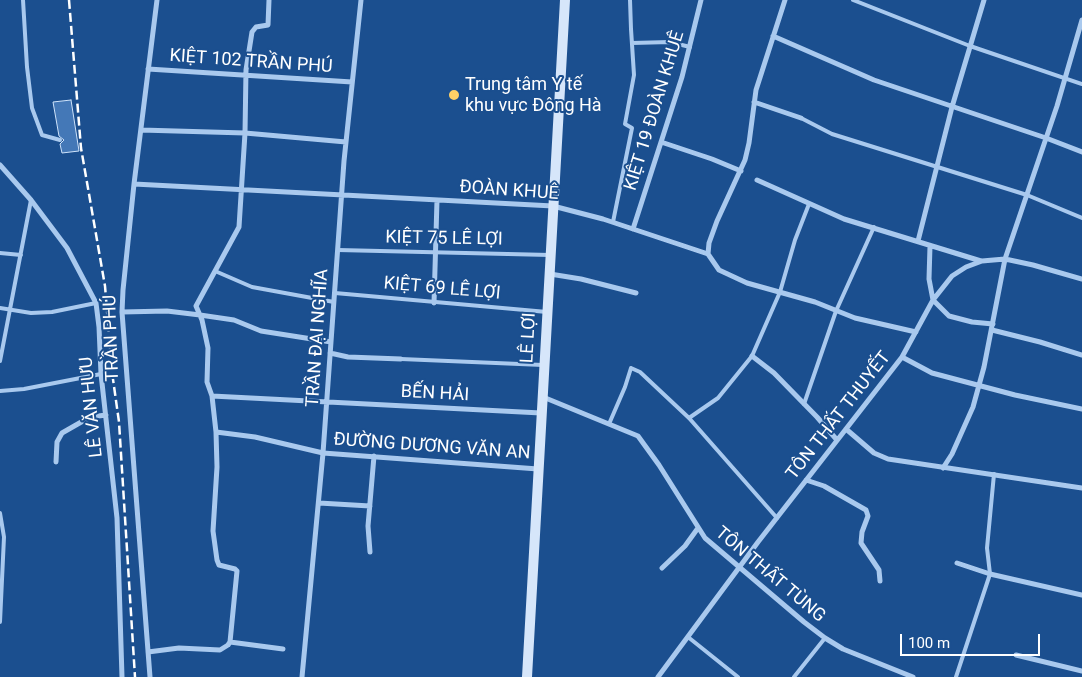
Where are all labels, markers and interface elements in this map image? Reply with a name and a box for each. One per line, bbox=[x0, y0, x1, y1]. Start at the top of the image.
street label: KIỆT 19 ĐOÀN KHUÊ bbox=[620, 29, 690, 193]
street label: KIỆT 102 TRẦN PHÚ bbox=[169, 46, 333, 78]
place label: Trung tâm Y tế khu vực Đông Hà bbox=[465, 74, 602, 116]
marker: Trung tâm Y tế khu vực Đông Hà bbox=[447, 88, 461, 102]
street label: ĐOÀN KHUÊ bbox=[459, 177, 559, 205]
street label: KIỆT 75 LÊ LỢI bbox=[385, 227, 503, 251]
street label: TRẦN ĐẠI NGHĨA bbox=[302, 268, 334, 408]
street label: KIỆT 69 LÊ LỢI bbox=[383, 273, 501, 305]
street label: TRẦN PHÚ bbox=[100, 294, 124, 382]
street label: LÊ LỢI bbox=[517, 312, 541, 364]
street label: TÔN THẤT THUYẾT bbox=[782, 348, 896, 484]
street label: LÊ VĂN HƯU bbox=[76, 356, 108, 458]
street label: BẾN HẢI bbox=[400, 381, 470, 407]
street label: ĐƯỜNG DƯƠNG VĂN AN bbox=[333, 429, 531, 465]
street label: TÔN THẤT TÙNG bbox=[710, 523, 830, 627]
scale bar bbox=[902, 624, 1042, 656]
text: 100 m bbox=[908, 634, 950, 652]

